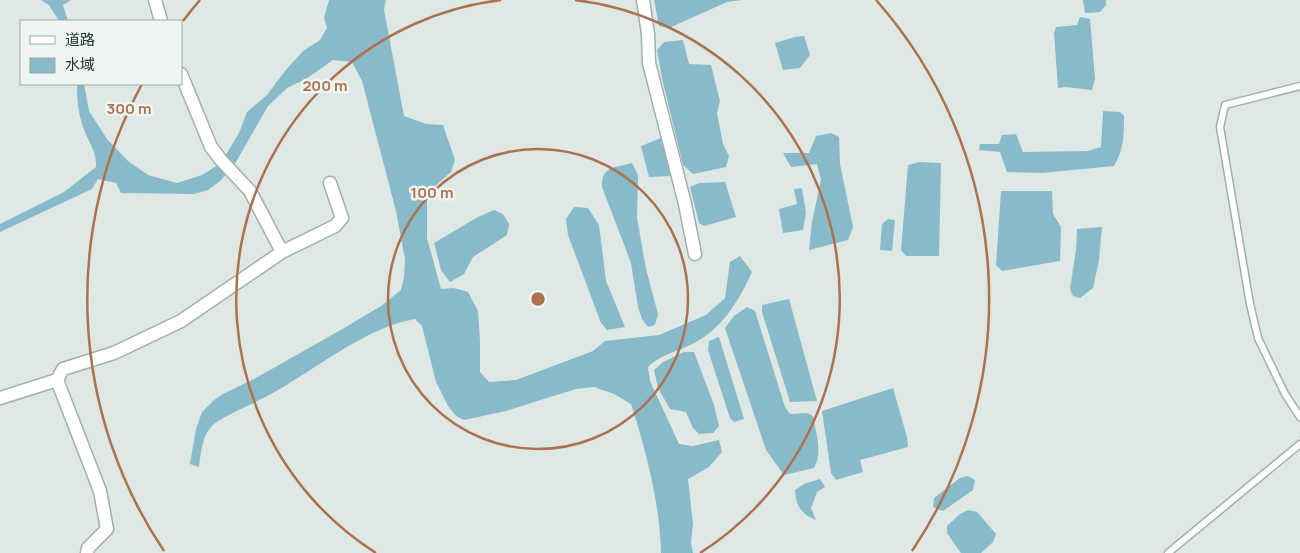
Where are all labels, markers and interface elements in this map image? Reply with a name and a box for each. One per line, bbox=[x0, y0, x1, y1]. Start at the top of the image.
legend bbox=[20, 20, 182, 85]
text: 道路 bbox=[65, 29, 95, 50]
text: 水域 bbox=[65, 54, 95, 75]
text: 200 m bbox=[302, 75, 348, 96]
text: 300 m bbox=[107, 98, 151, 119]
text: 100 m bbox=[411, 182, 453, 203]
centre of rings bbox=[529, 290, 547, 308]

